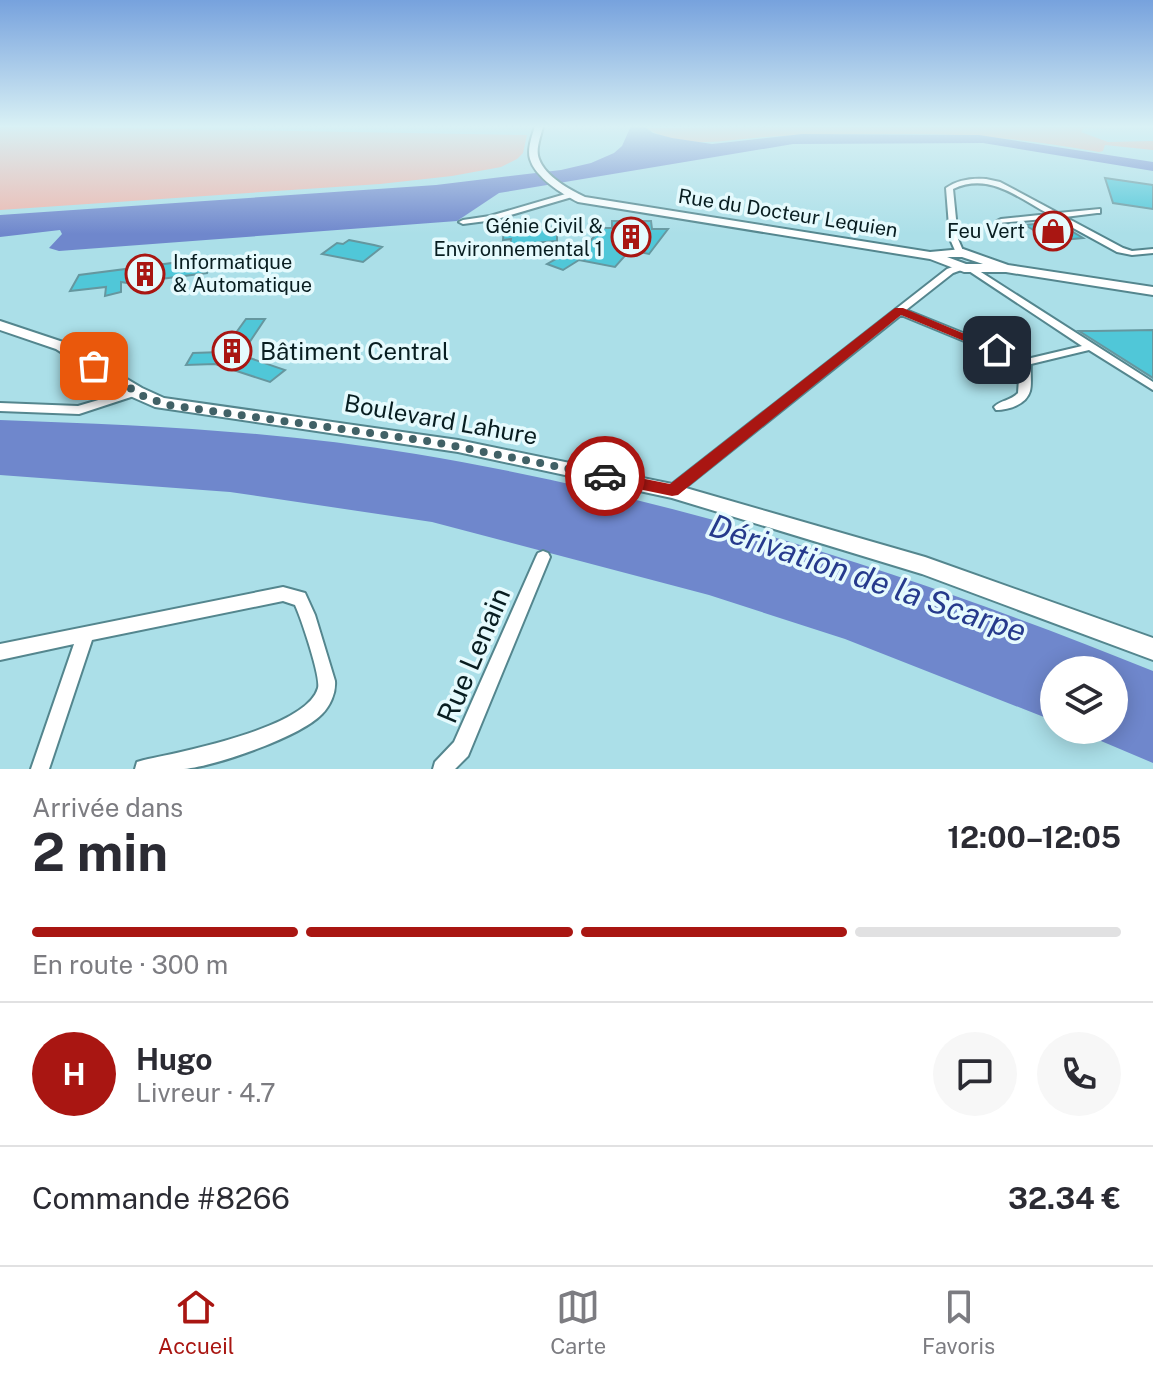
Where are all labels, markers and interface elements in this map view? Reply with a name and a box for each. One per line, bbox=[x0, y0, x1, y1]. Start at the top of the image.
street label: Rue du Docteur Lequien bbox=[677, 184, 899, 242]
shop icon: Feu Vert bbox=[1032, 210, 1074, 252]
place label: Génie Civil & Environnemental 1 bbox=[434, 214, 603, 261]
building icon: Génie Civil & Environnemental 1 bbox=[610, 216, 652, 258]
place label: Feu Vert bbox=[947, 219, 1025, 243]
place label: Informatique & Automatique bbox=[173, 250, 312, 297]
building icon: Informatique & Automatique bbox=[124, 253, 166, 295]
pin bbox=[963, 316, 1031, 384]
icon: home bbox=[975, 328, 1019, 372]
building icon: Bâtiment Central bbox=[211, 330, 253, 372]
pin bbox=[60, 332, 128, 400]
place label: Bâtiment Central bbox=[260, 337, 449, 365]
icon: bag bbox=[72, 344, 116, 388]
street label: Boulevard Lahure bbox=[342, 388, 540, 450]
courier bbox=[565, 436, 645, 516]
icon: car bbox=[583, 454, 627, 498]
water label: Dérivation de la Scarpe bbox=[705, 506, 1031, 650]
street label: Rue Lenain bbox=[430, 582, 516, 728]
map controls bbox=[1040, 656, 1128, 744]
button: layers bbox=[1040, 656, 1128, 744]
text: Arrivée dans bbox=[32, 792, 183, 823]
text: 12:00–12:05 bbox=[947, 819, 1121, 855]
text: 2 min bbox=[32, 822, 168, 883]
text: En route · 300 m bbox=[32, 949, 228, 980]
button: chat bbox=[933, 1032, 1017, 1116]
button: phone bbox=[1037, 1032, 1121, 1116]
text: Hugo bbox=[136, 1041, 213, 1077]
text: H bbox=[62, 1056, 86, 1092]
text: Livreur · 4.7 bbox=[136, 1077, 276, 1108]
text: Commande #8266 bbox=[32, 1180, 290, 1216]
text: 32.34 € bbox=[1008, 1180, 1121, 1216]
tab: Accueil bbox=[158, 1285, 234, 1359]
tab: Carte bbox=[550, 1285, 606, 1359]
tab: Favoris bbox=[922, 1285, 995, 1359]

